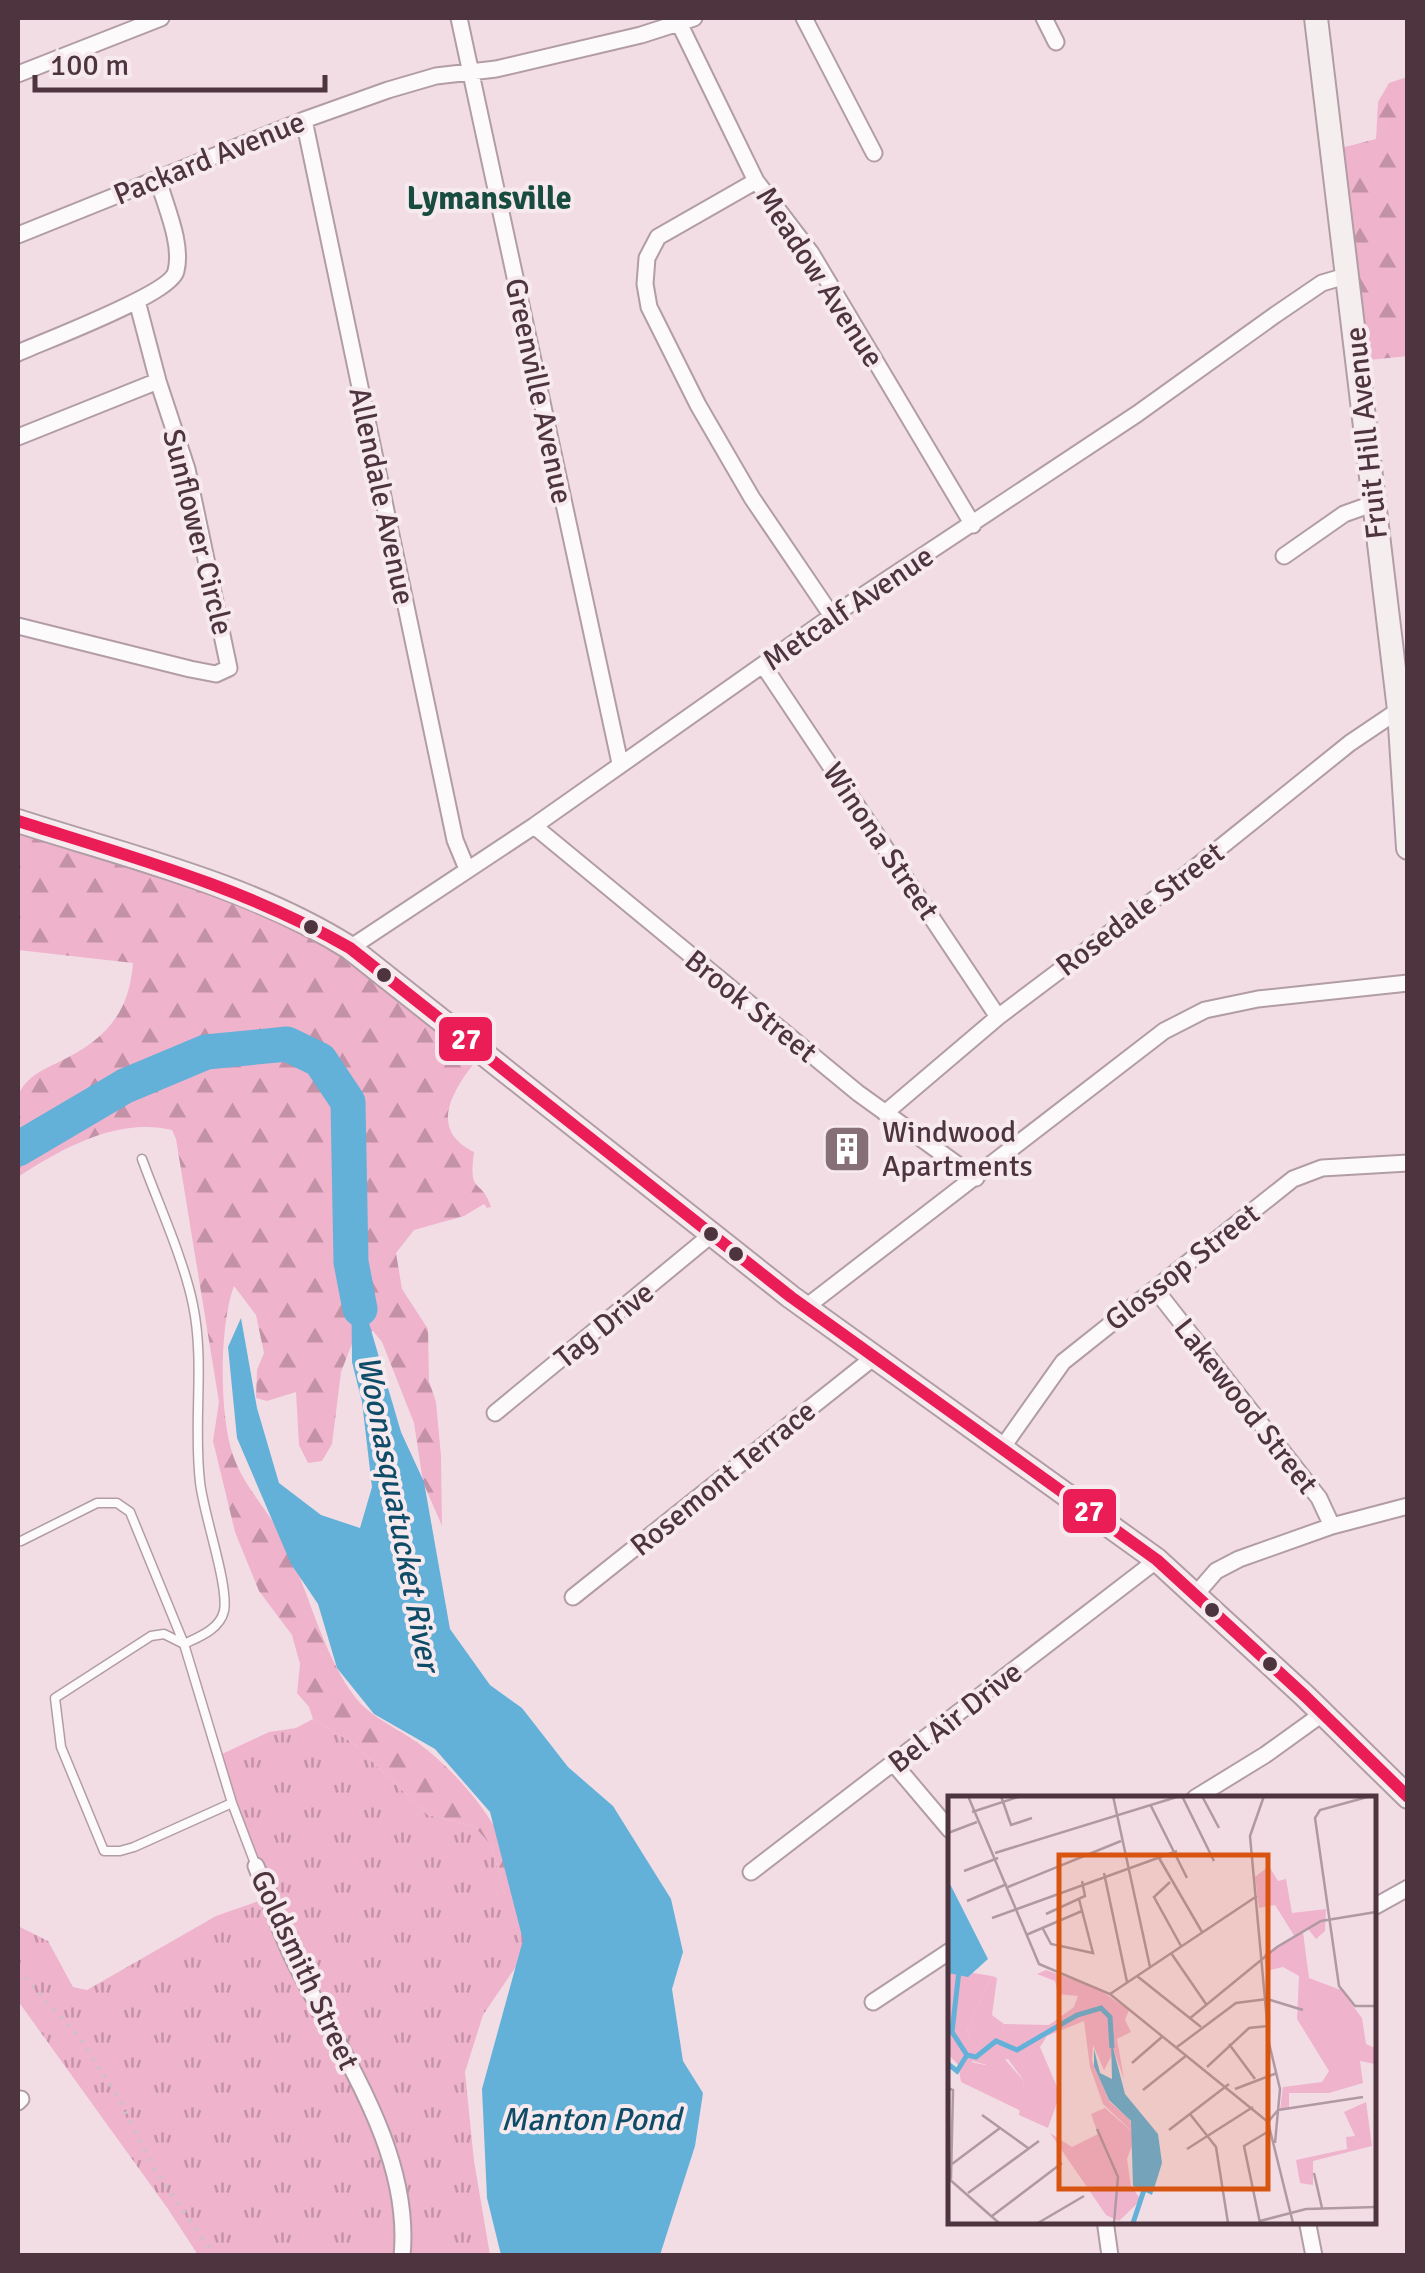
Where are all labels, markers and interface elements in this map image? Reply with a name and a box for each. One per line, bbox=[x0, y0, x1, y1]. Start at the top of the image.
scale bar bbox=[35, 30, 325, 92]
text: 100 m bbox=[50, 47, 129, 84]
street label: Packard Avenue bbox=[108, 103, 310, 214]
district label: Lymansville bbox=[406, 179, 572, 218]
street label: Meadow Avenue bbox=[748, 180, 892, 374]
street label: Greenville Avenue bbox=[497, 275, 580, 507]
street label: Fruit Hill Avenue bbox=[1337, 325, 1396, 541]
street label: Allendale Avenue bbox=[340, 384, 423, 608]
street label: Sunflower Circle bbox=[154, 425, 241, 639]
street label: Metcalf Avenue bbox=[756, 538, 941, 679]
street label: Winona Street bbox=[814, 756, 947, 927]
street label: Rosedale Street bbox=[1049, 834, 1232, 985]
unlabelled marker bbox=[301, 917, 321, 937]
street label: Brook Street bbox=[677, 942, 824, 1071]
unlabelled marker bbox=[374, 965, 394, 985]
line badge: 27 bbox=[437, 1015, 494, 1063]
text: 27 bbox=[451, 1023, 481, 1057]
place label: Windwood Apartments bbox=[882, 1114, 1033, 1185]
building icon: Windwood Apartments bbox=[821, 1123, 873, 1175]
street label: Glossop Street bbox=[1098, 1196, 1267, 1339]
unlabelled marker bbox=[701, 1224, 721, 1244]
unlabelled marker bbox=[726, 1244, 746, 1264]
street label: Tag Drive bbox=[547, 1274, 661, 1377]
street label: Lakewood Street bbox=[1166, 1311, 1326, 1502]
water label: Woonasquatucket River bbox=[349, 1352, 449, 1678]
street label: Rosemont Terrace bbox=[623, 1392, 823, 1564]
line badge: 27 bbox=[1061, 1487, 1118, 1535]
text: 27 bbox=[1074, 1495, 1104, 1529]
unlabelled marker bbox=[1202, 1600, 1222, 1620]
street label: Bel Air Drive bbox=[881, 1654, 1030, 1781]
unlabelled marker bbox=[1260, 1654, 1280, 1674]
inset map bbox=[948, 1796, 1375, 2223]
street label: Goldsmith Street bbox=[242, 1864, 367, 2076]
water label: Manton Pond bbox=[501, 2100, 685, 2139]

